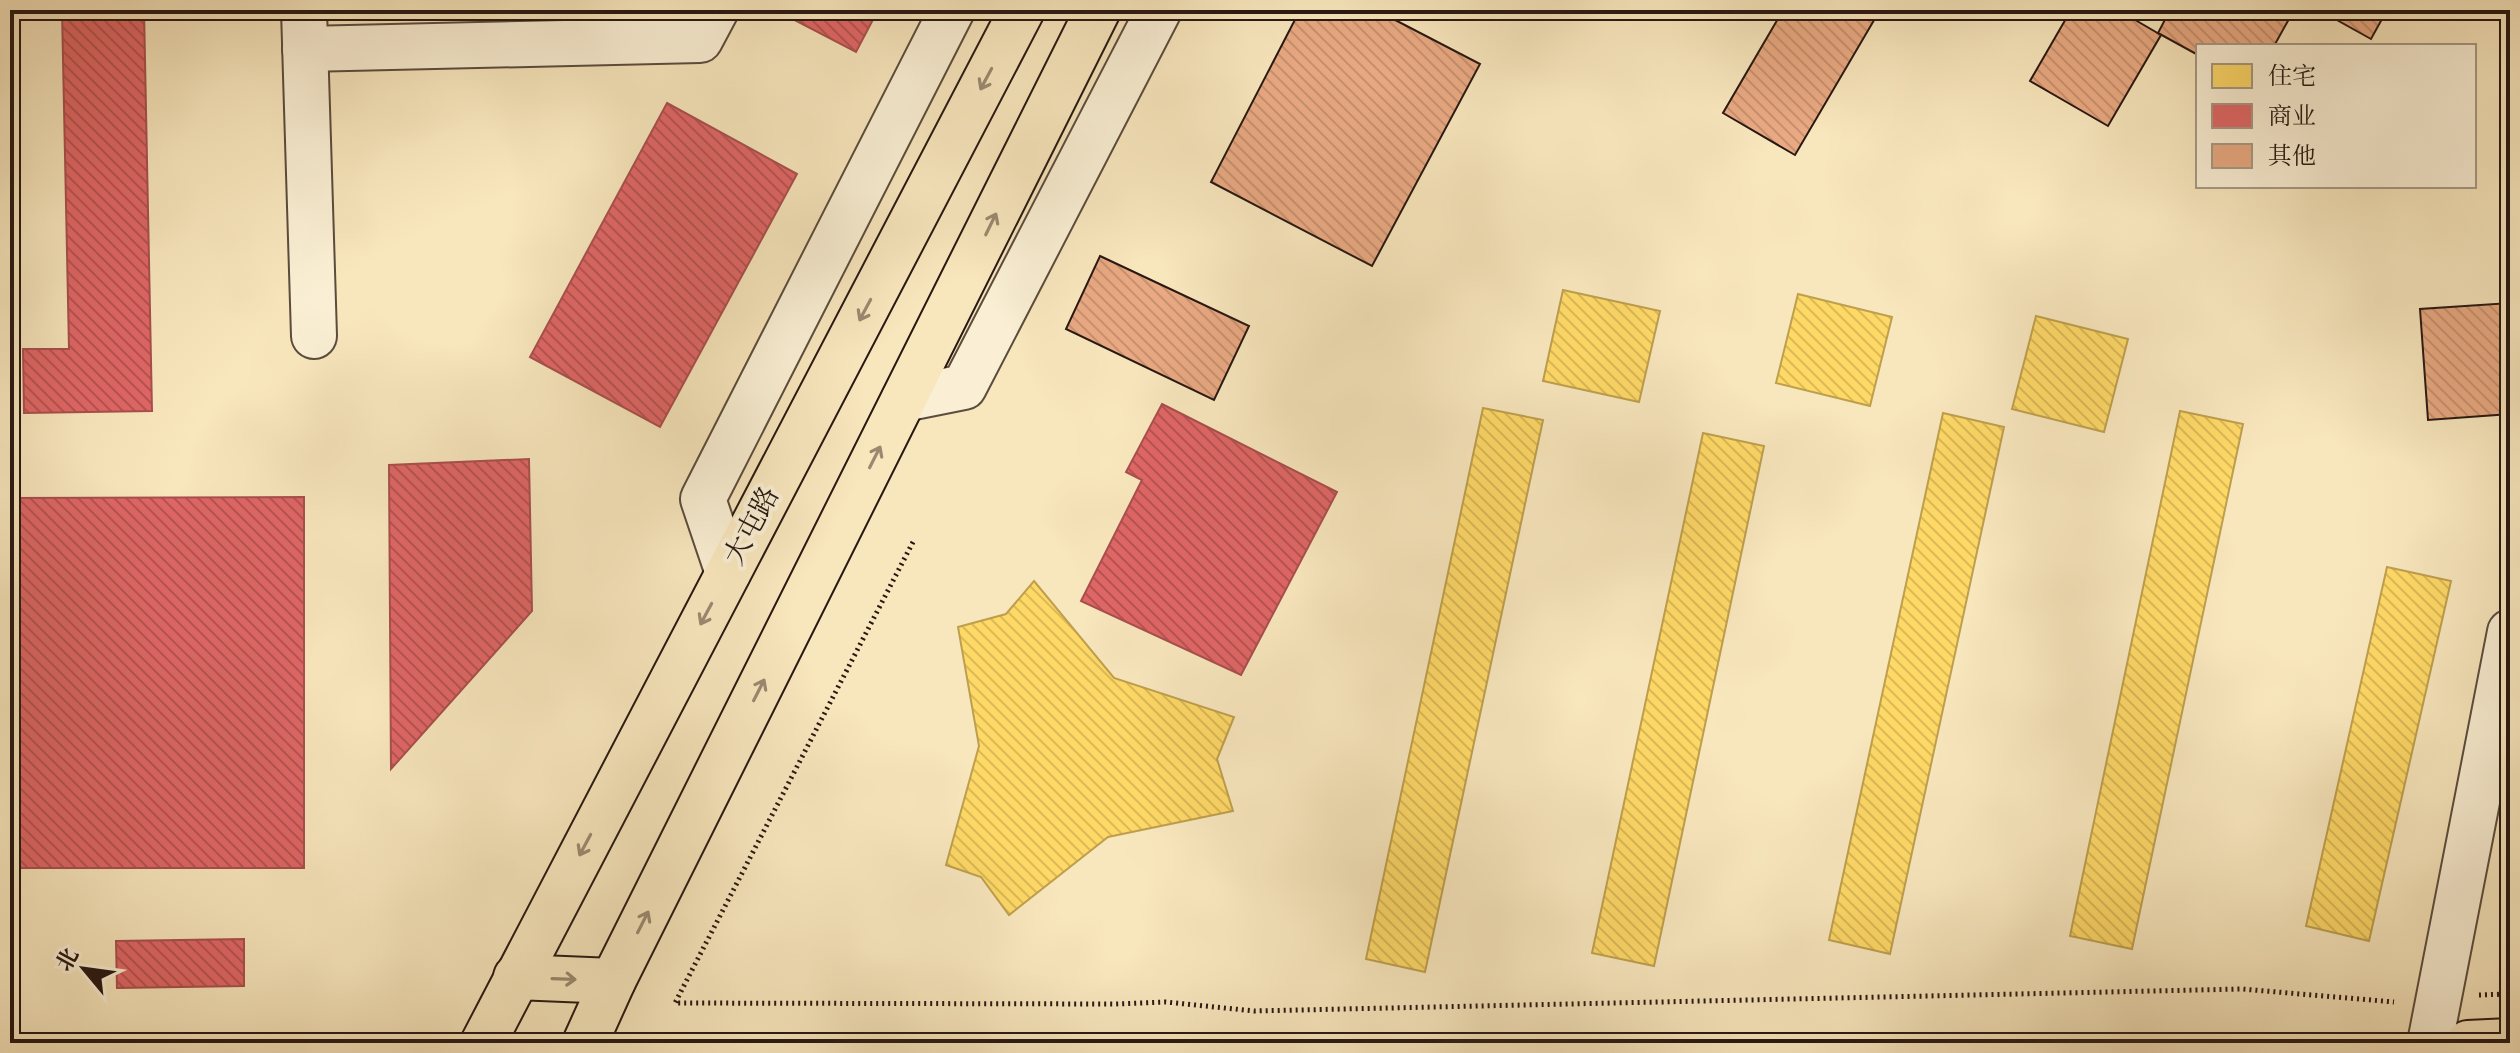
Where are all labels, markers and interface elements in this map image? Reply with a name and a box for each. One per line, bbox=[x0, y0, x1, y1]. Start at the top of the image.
legend bbox=[2196, 44, 2476, 188]
text: 住宅 bbox=[2268, 61, 2316, 92]
one-way arrow bbox=[977, 67, 993, 91]
text: 商业 bbox=[2268, 101, 2316, 132]
text: 其他 bbox=[2268, 141, 2316, 172]
one-way arrow bbox=[984, 213, 1000, 237]
one-way arrow bbox=[857, 297, 873, 321]
one-way arrow bbox=[868, 446, 884, 470]
street label: 大屯路 bbox=[717, 481, 787, 571]
one-way arrow bbox=[697, 602, 713, 626]
one-way arrow bbox=[752, 678, 767, 702]
one-way arrow bbox=[577, 832, 593, 856]
one-way arrow bbox=[635, 911, 651, 935]
north arrow bbox=[44, 929, 124, 1009]
text: 北 bbox=[50, 943, 85, 976]
one-way arrow bbox=[550, 971, 577, 986]

